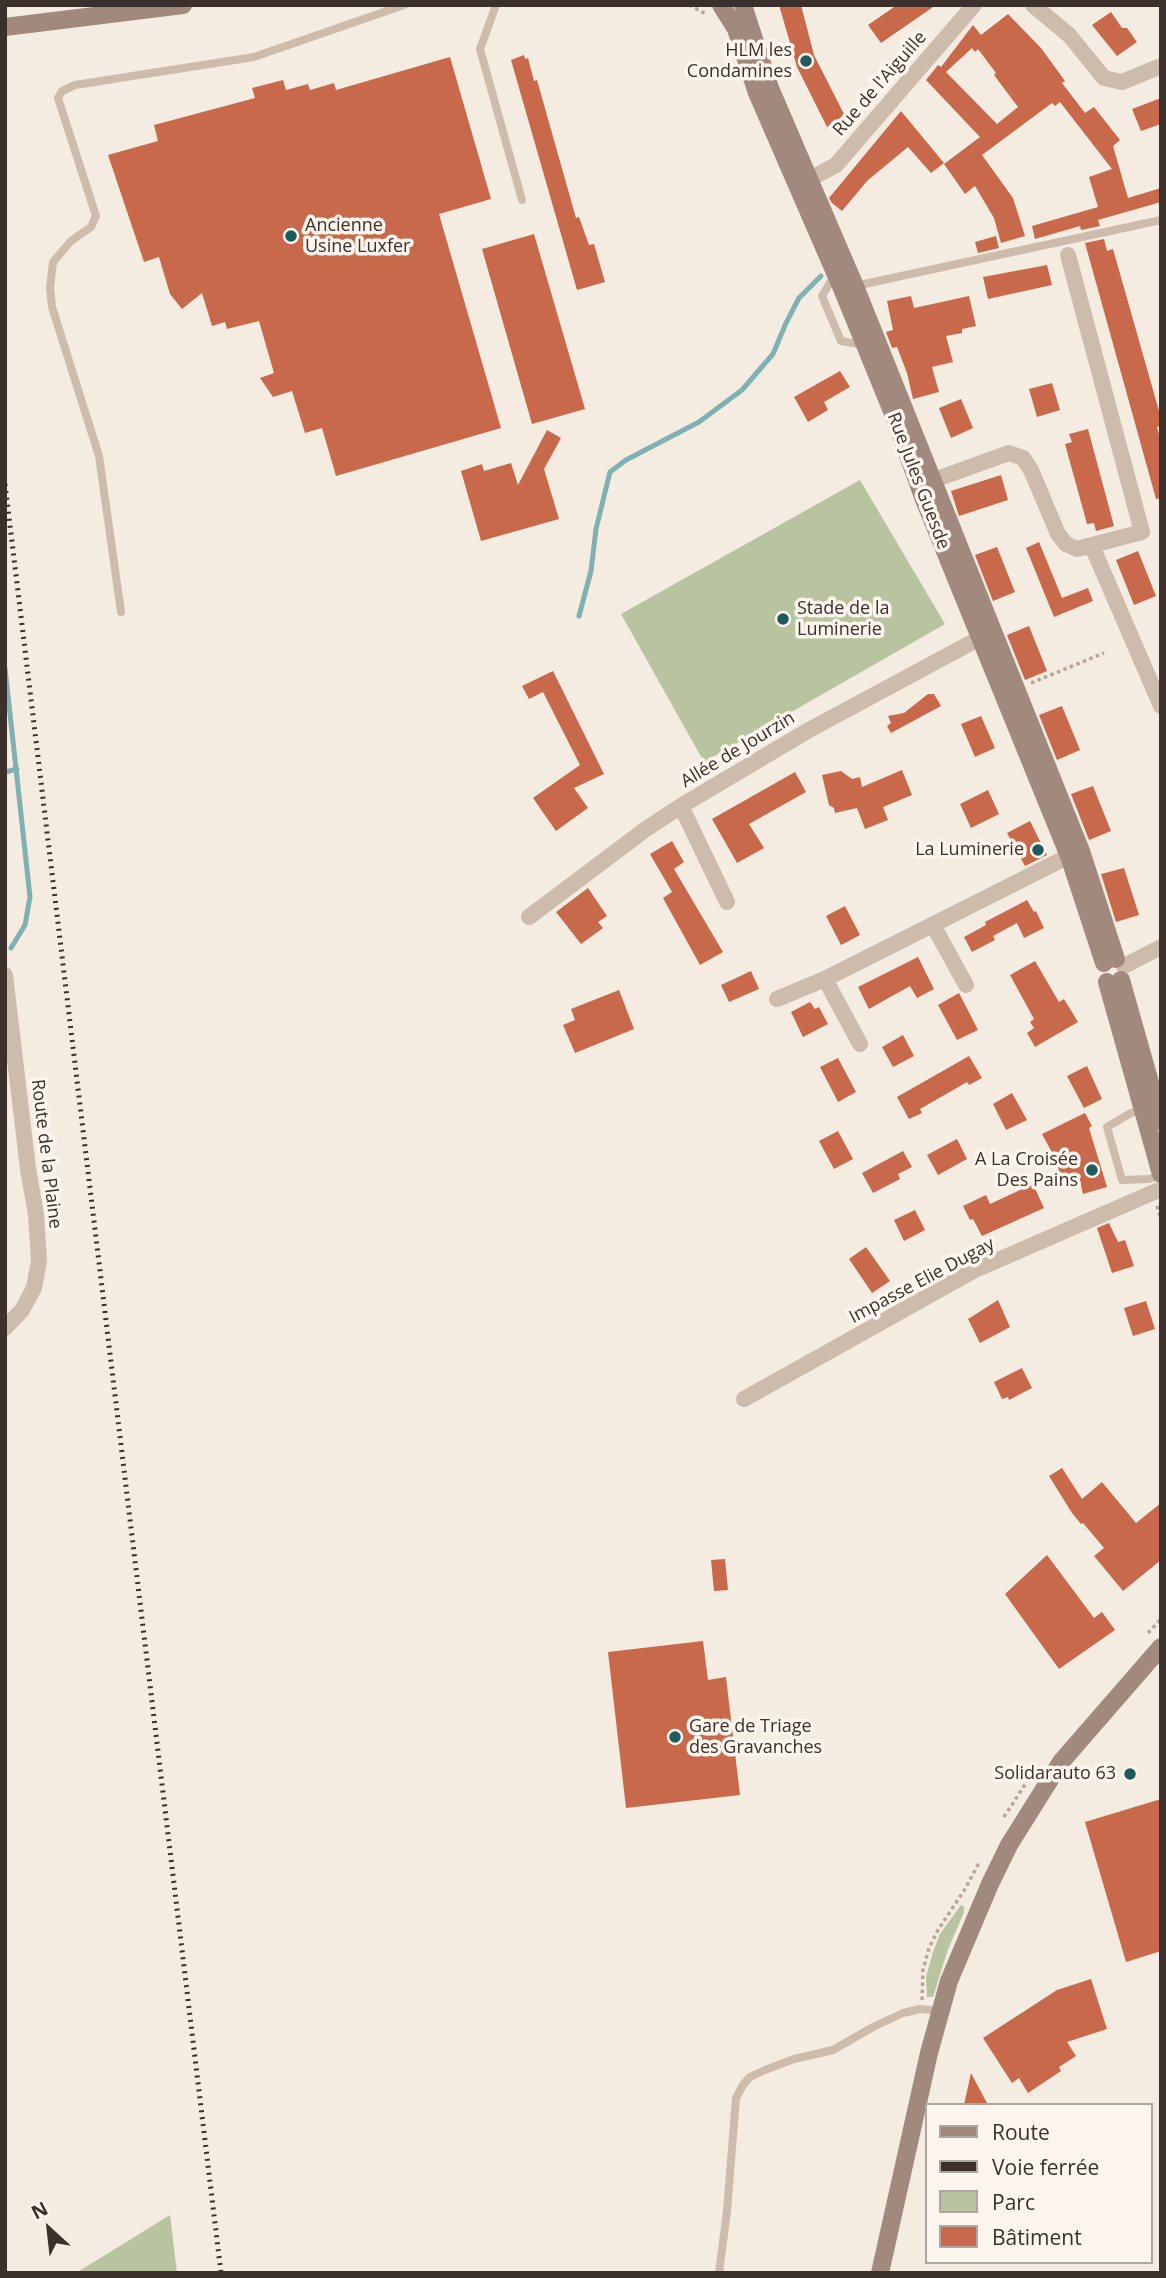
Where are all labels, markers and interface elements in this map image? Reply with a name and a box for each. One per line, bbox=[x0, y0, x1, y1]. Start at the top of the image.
street label: Rue de l'Aiguille bbox=[829, 27, 931, 141]
place label: HLM les Condamines bbox=[687, 40, 792, 82]
marker: HLM les Condamines bbox=[798, 53, 814, 69]
place label: Ancienne Usine Luxfer bbox=[305, 215, 410, 258]
marker: Ancienne Usine Luxfer bbox=[283, 228, 299, 244]
street label: Rue Jules Guesde bbox=[882, 410, 954, 552]
place label: Stade de la Luminerie bbox=[797, 598, 889, 640]
marker: Stade de la Luminerie bbox=[775, 611, 791, 627]
street label: Allée de Jourzin bbox=[677, 707, 799, 793]
place label: La Luminerie bbox=[915, 839, 1024, 861]
marker: La Luminerie bbox=[1030, 842, 1046, 858]
street label: Route de la Plaine bbox=[26, 1078, 66, 1230]
place label: A La Croisée Des Pains bbox=[975, 1149, 1078, 1192]
marker: A La Croisée Des Pains bbox=[1084, 1162, 1100, 1178]
street label: Impasse Elie Dugay bbox=[846, 1234, 998, 1328]
place label: Gare de Triage des Gravanches bbox=[689, 1716, 822, 1758]
marker: Gare de Triage des Gravanches bbox=[667, 1729, 683, 1745]
place label: Solidarauto 63 bbox=[994, 1763, 1116, 1785]
marker: Solidarauto 63 bbox=[1122, 1766, 1138, 1782]
legend bbox=[925, 2103, 1152, 2264]
text: Route bbox=[992, 2118, 1050, 2146]
text: Voie ferrée bbox=[992, 2153, 1099, 2181]
text: Parc bbox=[992, 2188, 1035, 2216]
north arrow bbox=[14, 2194, 84, 2264]
text: N bbox=[27, 2195, 52, 2225]
text: Bâtiment bbox=[992, 2223, 1082, 2251]

